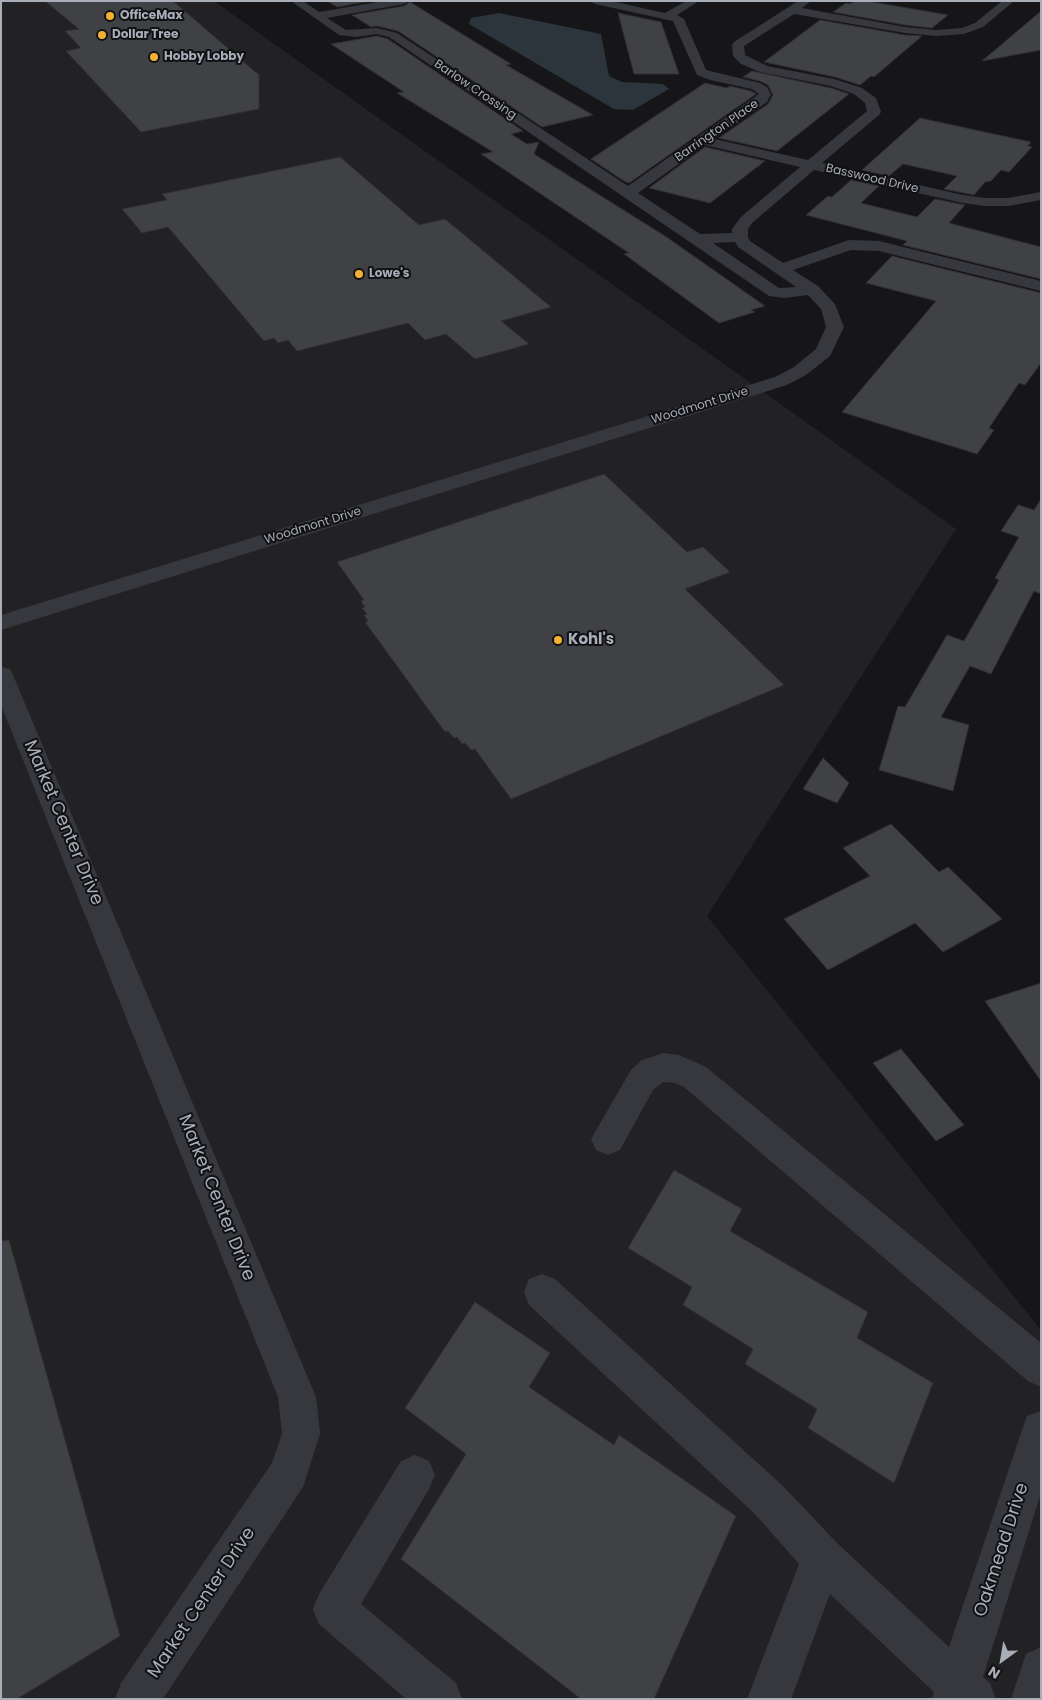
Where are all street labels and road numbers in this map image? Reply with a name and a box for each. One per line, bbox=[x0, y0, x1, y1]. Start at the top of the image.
street label: Barlow Crossing bbox=[431, 57, 519, 123]
street label: Barrington Place bbox=[672, 97, 762, 165]
street label: Basswood Drive bbox=[824, 161, 920, 197]
street label: Woodmont Drive bbox=[650, 384, 750, 428]
street label: Woodmont Drive bbox=[263, 504, 363, 548]
street label: Market Center Drive bbox=[18, 737, 108, 909]
street label: Market Center Drive bbox=[173, 1112, 259, 1284]
street label: Oakmead Drive bbox=[970, 1480, 1034, 1620]
street label: Market Center Drive bbox=[144, 1524, 260, 1682]

